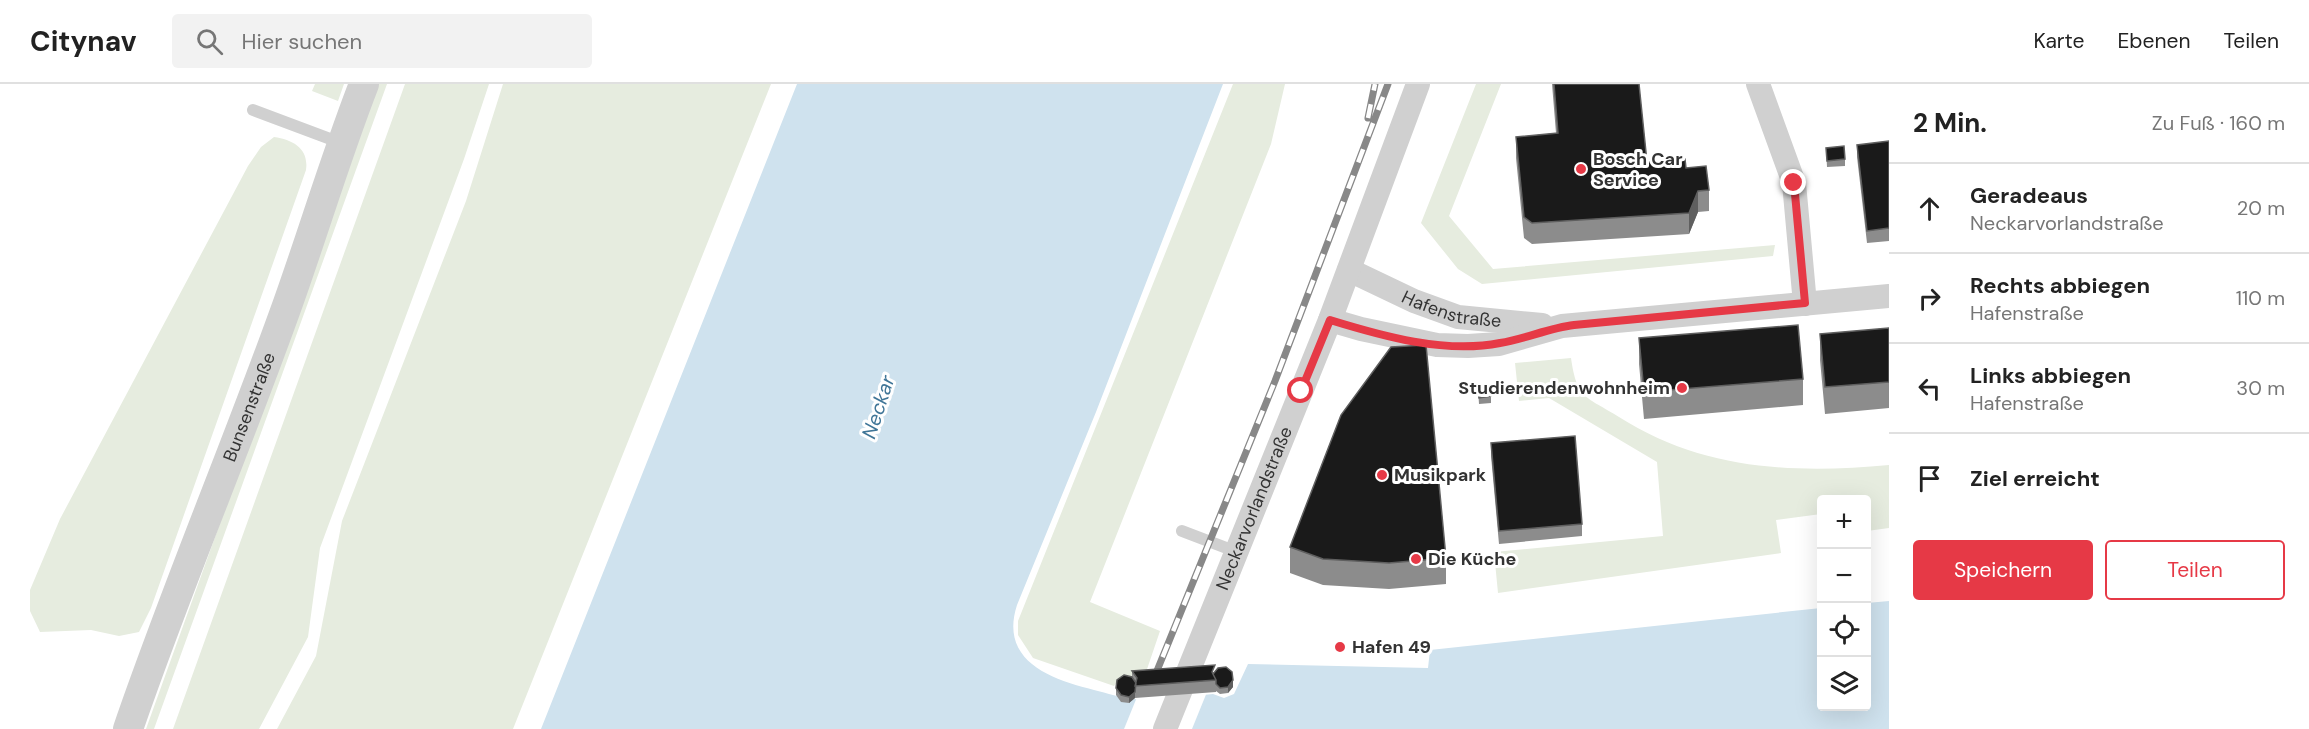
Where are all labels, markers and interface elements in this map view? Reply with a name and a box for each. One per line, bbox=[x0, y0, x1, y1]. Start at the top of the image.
search box bbox=[172, 14, 592, 68]
text: Citynav bbox=[30, 23, 136, 60]
icon: search bbox=[193, 25, 226, 58]
text: Hier suchen bbox=[241, 27, 362, 56]
text: Karte bbox=[2034, 27, 2084, 55]
text: Ebenen bbox=[2117, 27, 2190, 55]
text: Teilen bbox=[2223, 27, 2279, 55]
text: 2 Min. bbox=[1913, 106, 1987, 140]
text: Zu Fuß · 160 m bbox=[2152, 110, 2285, 136]
place label: Bosch Car Service bbox=[1593, 147, 1683, 192]
marker: Bosch Car Service bbox=[1574, 162, 1588, 176]
route end bbox=[1780, 169, 1806, 195]
text: Geradeaus bbox=[1970, 181, 2088, 210]
icon: ahead bbox=[1913, 192, 1946, 225]
text: 20 m bbox=[2237, 195, 2285, 221]
text: Neckarvorlandstraße bbox=[1970, 210, 2164, 236]
text: Rechts abbiegen bbox=[1970, 271, 2150, 300]
icon: right bbox=[1913, 282, 1946, 315]
street label: Hafenstraße bbox=[1398, 285, 1502, 333]
text: 110 m bbox=[2236, 285, 2285, 311]
text: Hafenstraße bbox=[1970, 300, 2084, 326]
street label: Bunsenstraße bbox=[217, 349, 281, 465]
text: Links abbiegen bbox=[1970, 361, 2131, 390]
water label: Neckar bbox=[856, 372, 901, 442]
icon: left bbox=[1913, 372, 1946, 405]
text: 30 m bbox=[2236, 375, 2285, 401]
place label: Studierendenwohnheim bbox=[1458, 376, 1670, 400]
route start bbox=[1287, 377, 1313, 403]
marker: Studierendenwohnheim bbox=[1675, 381, 1689, 395]
text: Hafenstraße bbox=[1970, 390, 2084, 416]
street label: Neckarvorlandstraße bbox=[1210, 423, 1298, 594]
icon: arrive bbox=[1913, 462, 1946, 495]
place label: Musikpark bbox=[1394, 463, 1487, 487]
text: Ziel erreicht bbox=[1970, 464, 2100, 493]
marker: Musikpark bbox=[1375, 468, 1389, 482]
map controls bbox=[1817, 495, 1871, 711]
button: + bbox=[1817, 495, 1871, 549]
button: Speichern bbox=[1913, 540, 2093, 600]
button: Teilen bbox=[2105, 540, 2285, 600]
place label: Die Küche bbox=[1428, 547, 1516, 571]
button: − bbox=[1817, 549, 1871, 603]
marker: Die Küche bbox=[1409, 552, 1423, 566]
button: locate bbox=[1817, 603, 1871, 657]
place label: Hafen 49 bbox=[1352, 635, 1431, 659]
marker: Hafen 49 bbox=[1333, 640, 1347, 654]
button: layers bbox=[1817, 657, 1871, 711]

